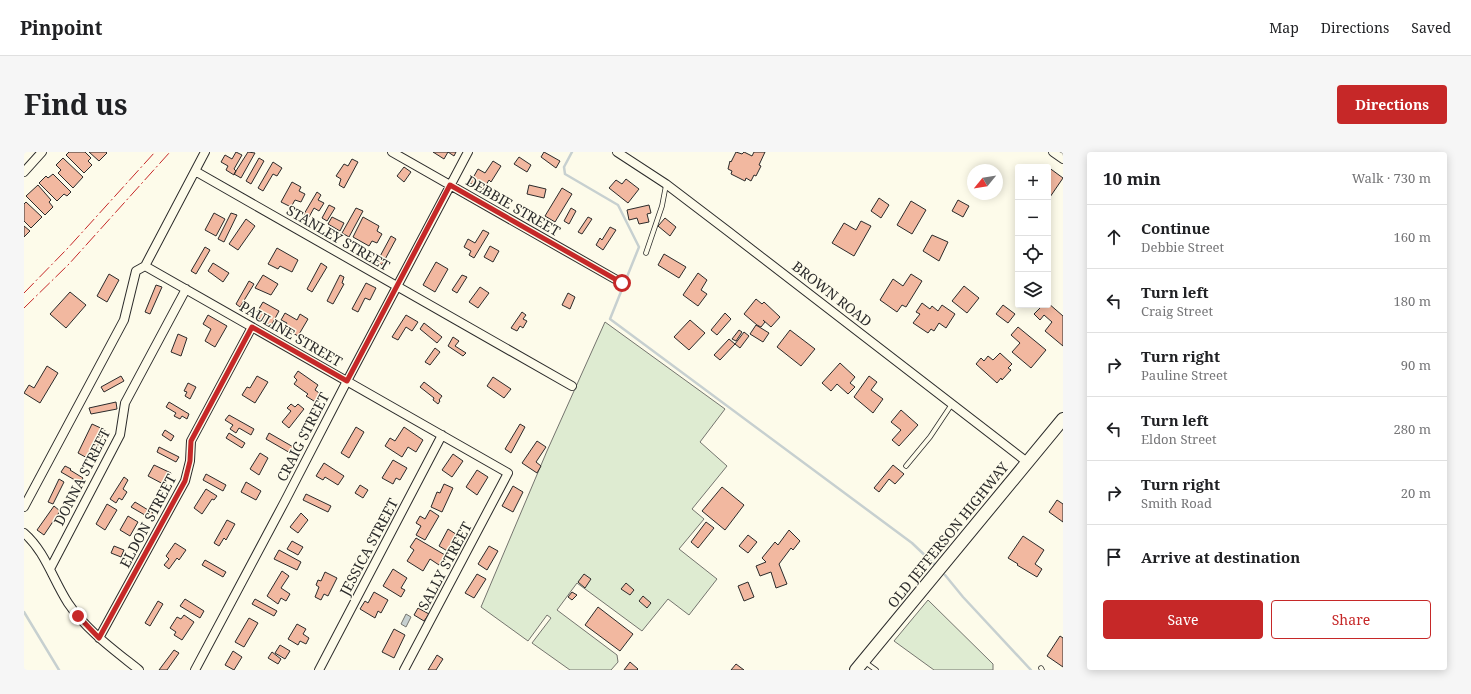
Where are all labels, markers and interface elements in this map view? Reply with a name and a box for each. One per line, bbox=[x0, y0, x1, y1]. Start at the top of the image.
text: Pinpoint bbox=[20, 15, 102, 41]
text: Map bbox=[1269, 18, 1299, 37]
text: Directions bbox=[1321, 18, 1389, 37]
text: Saved bbox=[1411, 18, 1451, 37]
text: Find us bbox=[24, 85, 128, 123]
button: Directions bbox=[1337, 85, 1447, 124]
north arrow bbox=[967, 164, 1003, 200]
map controls bbox=[1015, 164, 1051, 308]
button: + bbox=[1015, 164, 1051, 200]
text: 10 min bbox=[1103, 167, 1161, 190]
text: Walk · 730 m bbox=[1352, 169, 1431, 187]
street label: DEBBIE STREET bbox=[463, 171, 564, 240]
street label: STANLEY STREET bbox=[283, 200, 394, 275]
button: − bbox=[1015, 200, 1051, 236]
text: Continue bbox=[1141, 218, 1210, 238]
icon: ahead bbox=[1103, 226, 1125, 248]
text: 160 m bbox=[1394, 228, 1431, 246]
button: locate bbox=[1015, 236, 1051, 272]
text: Debbie Street bbox=[1141, 238, 1224, 256]
street label: BROWN ROAD bbox=[789, 257, 876, 331]
button: layers bbox=[1015, 272, 1051, 308]
route start bbox=[613, 274, 631, 292]
text: Turn left bbox=[1141, 282, 1209, 302]
icon: left bbox=[1103, 290, 1125, 312]
text: 180 m bbox=[1394, 292, 1431, 310]
street label: PAULINE STREET bbox=[237, 296, 346, 371]
text: Craig Street bbox=[1141, 302, 1213, 320]
text: Turn right bbox=[1141, 346, 1220, 366]
icon: right bbox=[1103, 354, 1125, 376]
text: 90 m bbox=[1401, 356, 1431, 374]
text: Pauline Street bbox=[1141, 366, 1228, 384]
street label: CRAIG STREET bbox=[272, 389, 333, 485]
text: Turn left bbox=[1141, 410, 1209, 430]
icon: left bbox=[1103, 418, 1125, 440]
text: 280 m bbox=[1394, 420, 1431, 438]
street label: DONNA STREET bbox=[49, 425, 114, 529]
text: Eldon Street bbox=[1141, 430, 1217, 448]
street label: OLD JEFFERSON HIGHWAY bbox=[883, 458, 1012, 611]
street label: ELDON STREET bbox=[115, 470, 180, 571]
text: Turn right bbox=[1141, 474, 1220, 494]
icon: right bbox=[1103, 482, 1125, 504]
text: 20 m bbox=[1401, 484, 1431, 502]
text: Smith Road bbox=[1141, 494, 1212, 512]
street label: JESSICA STREET bbox=[335, 495, 402, 599]
street label: SALLY STREET bbox=[413, 518, 476, 613]
icon: arrive bbox=[1103, 546, 1125, 568]
text: Arrive at destination bbox=[1141, 547, 1300, 567]
button: Save bbox=[1103, 600, 1263, 639]
button: Share bbox=[1271, 600, 1431, 639]
route end bbox=[69, 607, 87, 625]

